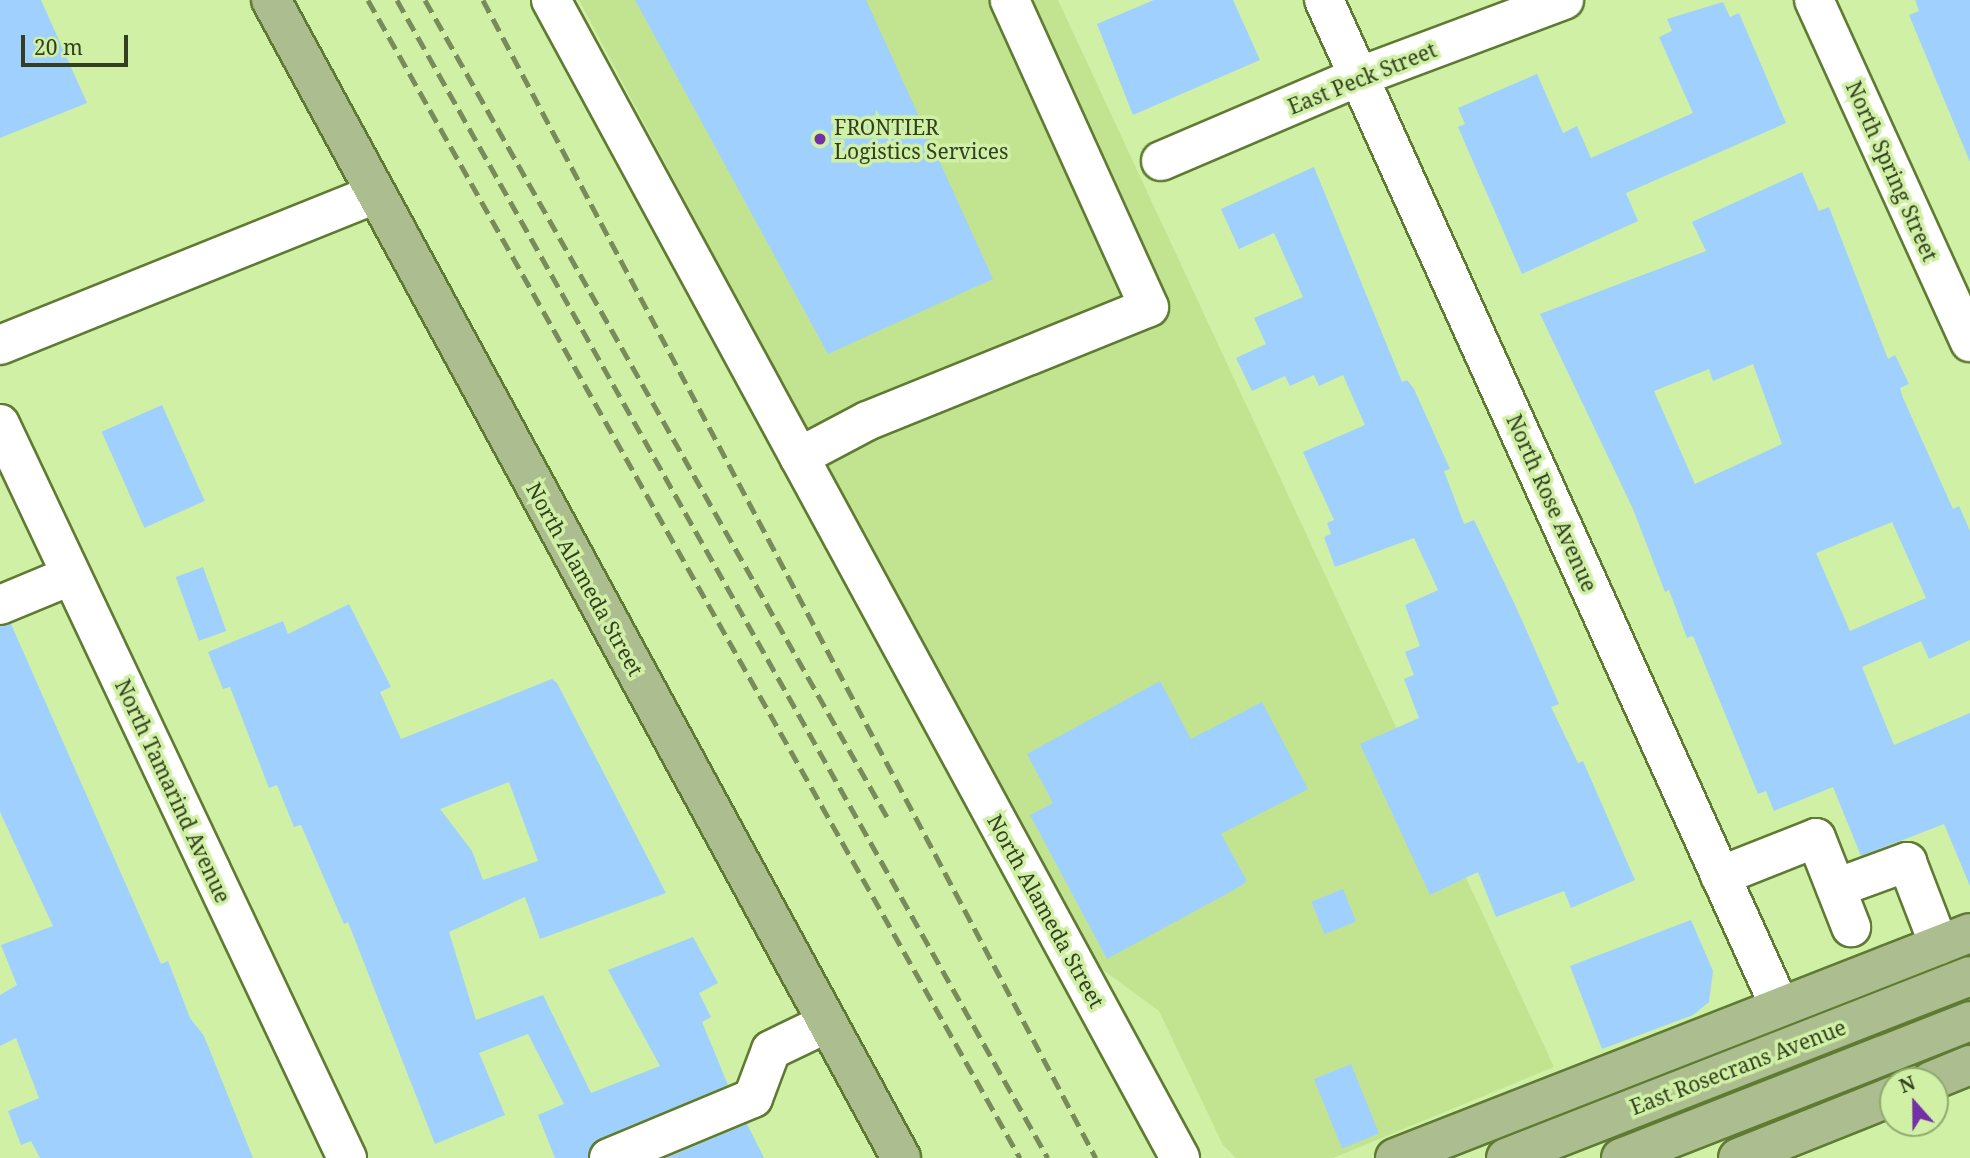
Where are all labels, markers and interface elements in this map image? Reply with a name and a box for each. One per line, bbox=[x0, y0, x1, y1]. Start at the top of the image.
scale bar bbox=[24, 21, 131, 65]
text: 20 m bbox=[34, 33, 83, 61]
street label: East Peck Street bbox=[1284, 37, 1440, 119]
street label: North Spring Street bbox=[1841, 77, 1943, 265]
place label: FRONTIER Logistics Services bbox=[834, 114, 1009, 164]
marker: FRONTIER Logistics Services bbox=[812, 131, 828, 147]
street label: North Rose Avenue bbox=[1502, 410, 1602, 596]
street label: North Alameda Street bbox=[521, 478, 649, 680]
street label: North Tamarind Avenue bbox=[110, 675, 236, 907]
street label: North Alameda Street bbox=[982, 810, 1110, 1012]
street label: East Rosecrans Avenue bbox=[1627, 1014, 1849, 1120]
north arrow bbox=[1879, 1067, 1949, 1137]
text: N bbox=[1896, 1069, 1919, 1099]

